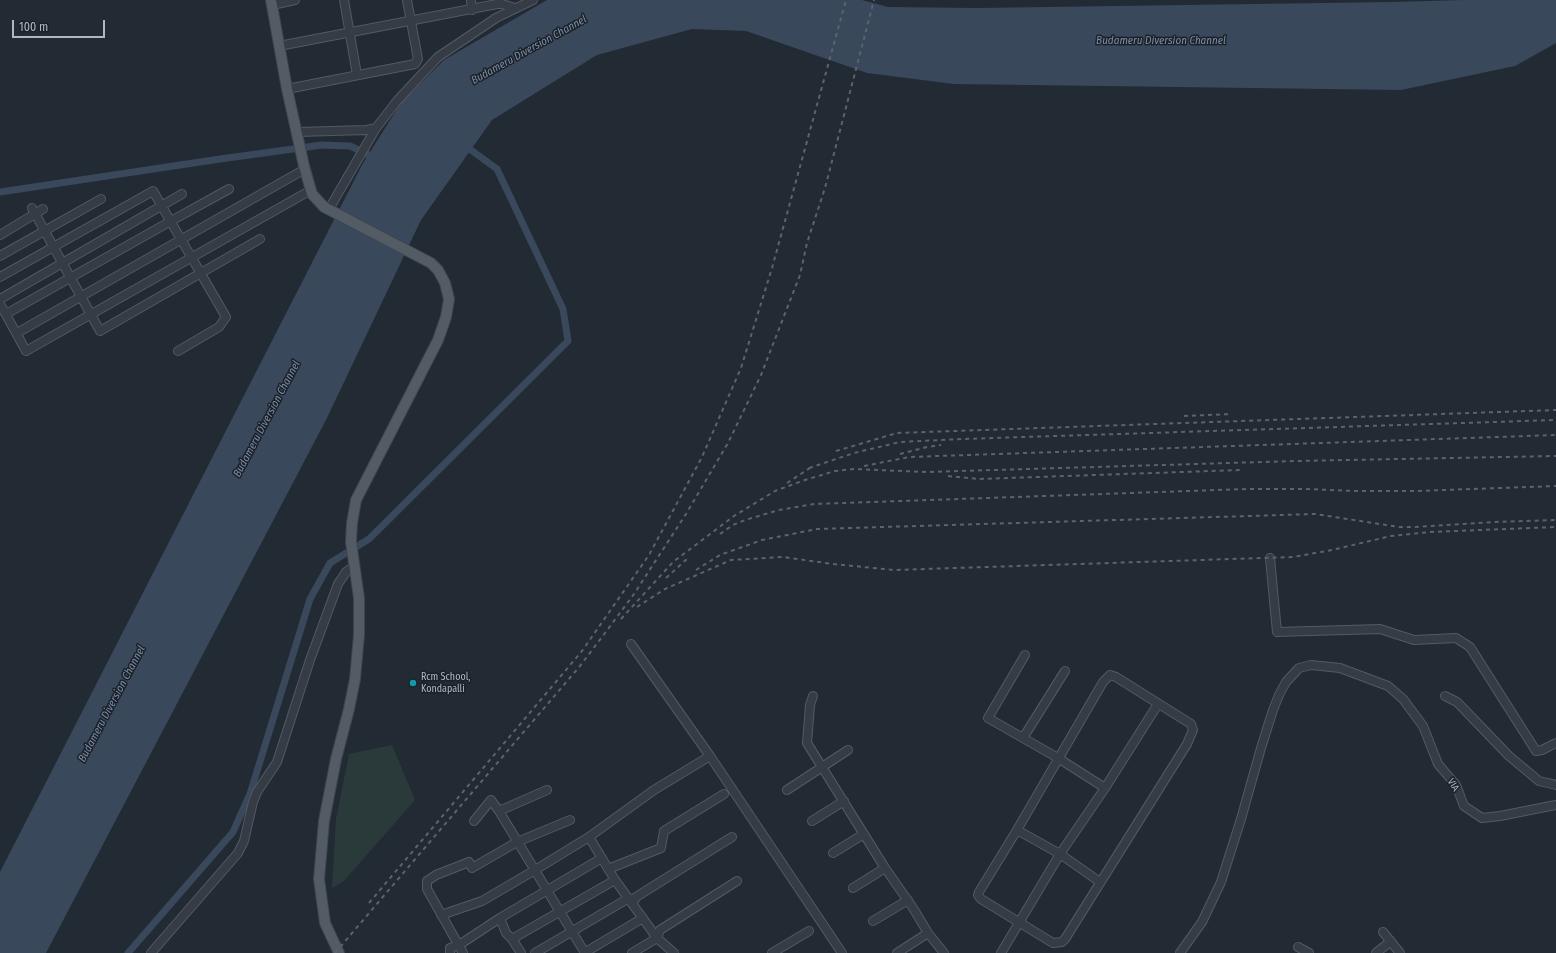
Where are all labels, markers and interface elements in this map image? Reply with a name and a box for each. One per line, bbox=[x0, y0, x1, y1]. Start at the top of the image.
scale bar bbox=[14, 12, 107, 38]
water label: Budameru Diversion Channel bbox=[469, 13, 589, 87]
text: 100 m bbox=[19, 20, 48, 34]
water label: Budameru Diversion Channel bbox=[1096, 34, 1226, 48]
water label: Budameru Diversion Channel bbox=[231, 359, 303, 479]
water label: Budameru Diversion Channel bbox=[76, 644, 148, 764]
place label: Rcm School, Kondapalli bbox=[421, 671, 470, 694]
marker: Rcm School, Kondapalli bbox=[408, 678, 418, 688]
street label: VIA bbox=[1444, 776, 1462, 794]

